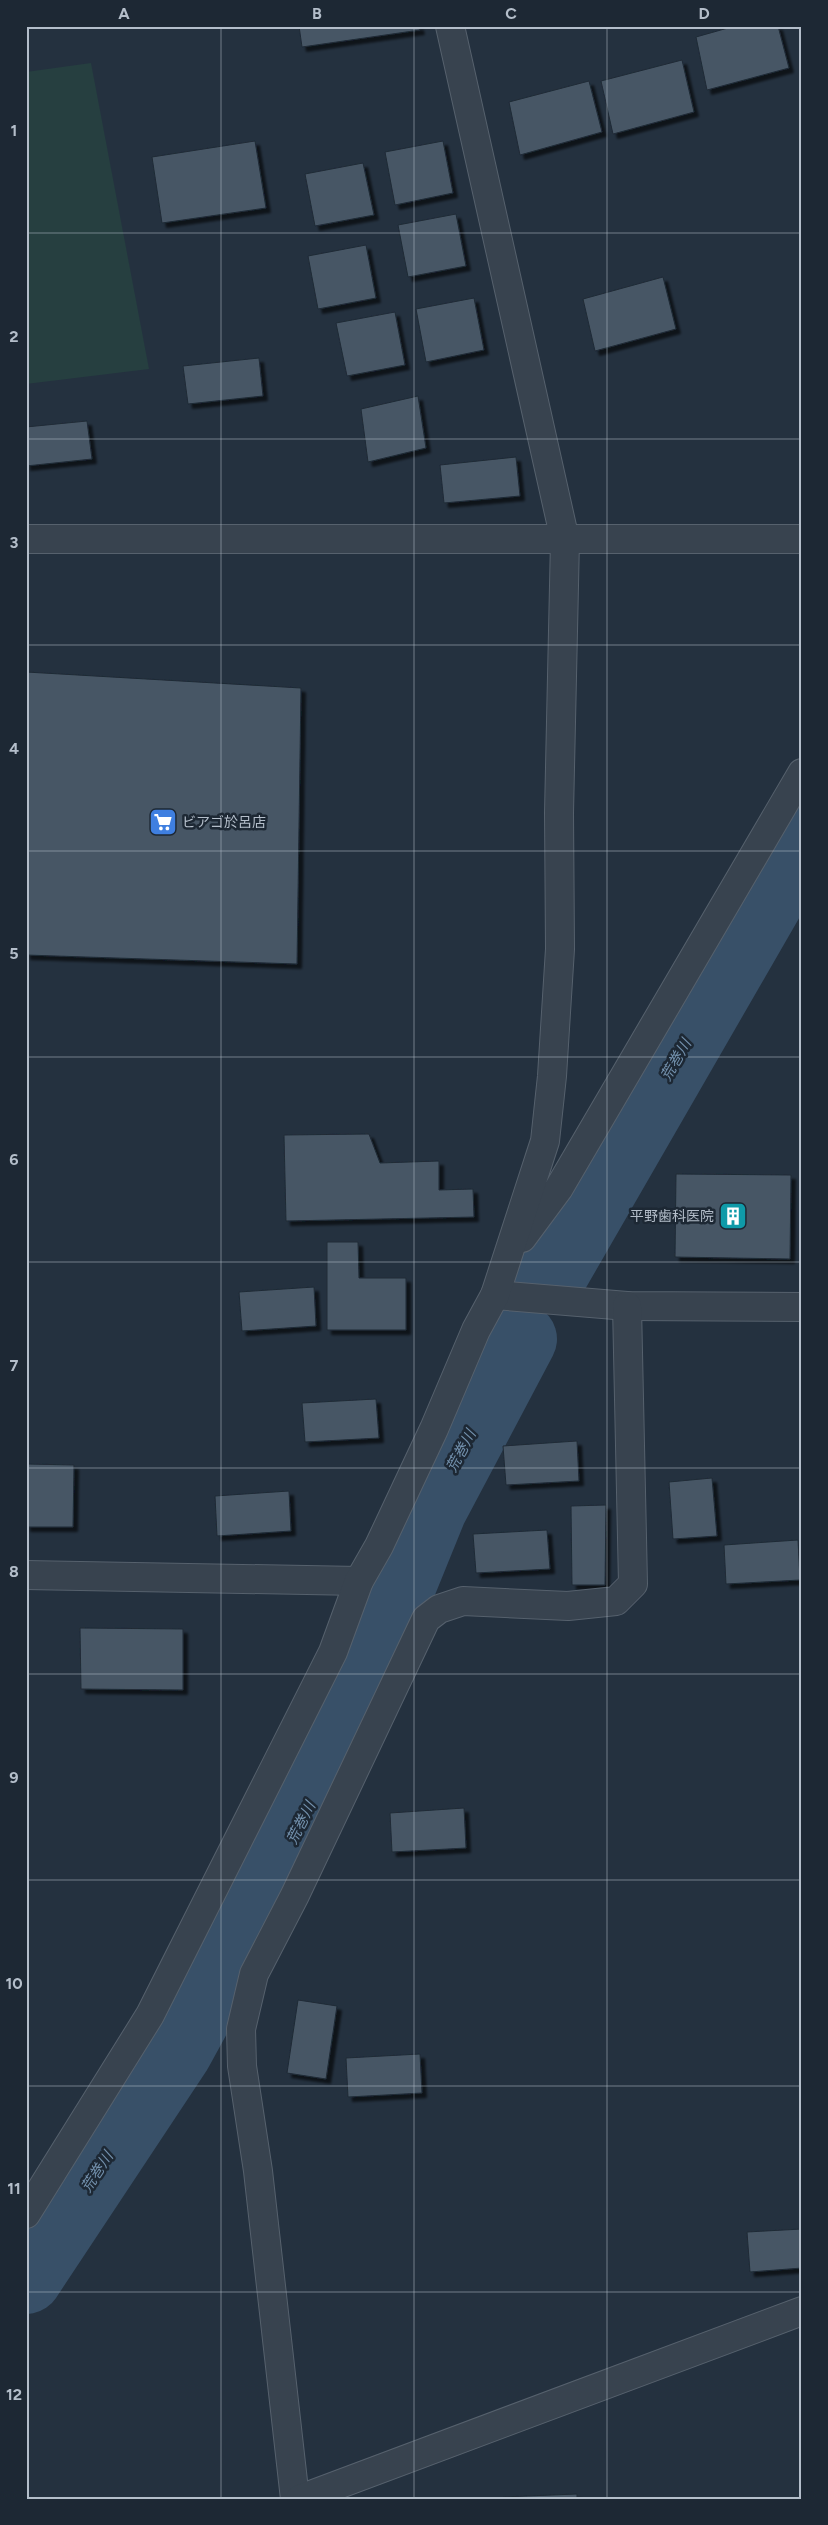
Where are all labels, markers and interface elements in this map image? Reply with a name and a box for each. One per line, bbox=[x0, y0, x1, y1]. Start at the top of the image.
text: A bbox=[118, 4, 130, 23]
text: B bbox=[312, 4, 322, 23]
text: C bbox=[505, 4, 517, 23]
text: D bbox=[698, 4, 710, 23]
text: 1 bbox=[11, 121, 17, 140]
text: 2 bbox=[9, 327, 19, 346]
text: 3 bbox=[10, 533, 19, 552]
text: 4 bbox=[9, 739, 19, 758]
supermarket icon: ビアゴ於呂店 bbox=[148, 807, 178, 837]
place label: ビアゴ於呂店 bbox=[182, 814, 266, 831]
text: 5 bbox=[9, 944, 19, 963]
water label: 荒巻川 bbox=[657, 1034, 696, 1084]
text: 6 bbox=[9, 1150, 19, 1169]
building icon: 平野歯科医院 bbox=[718, 1201, 748, 1231]
place label: 平野歯科医院 bbox=[630, 1208, 714, 1225]
text: 7 bbox=[10, 1356, 19, 1375]
water label: 荒巻川 bbox=[442, 1425, 480, 1475]
text: 8 bbox=[9, 1562, 19, 1581]
text: 9 bbox=[9, 1768, 19, 1787]
water label: 荒巻川 bbox=[283, 1797, 320, 1847]
text: 10 bbox=[5, 1974, 23, 1993]
water label: 荒巻川 bbox=[77, 2147, 118, 2196]
text: 11 bbox=[7, 2179, 21, 2198]
text: 12 bbox=[6, 2385, 22, 2404]

